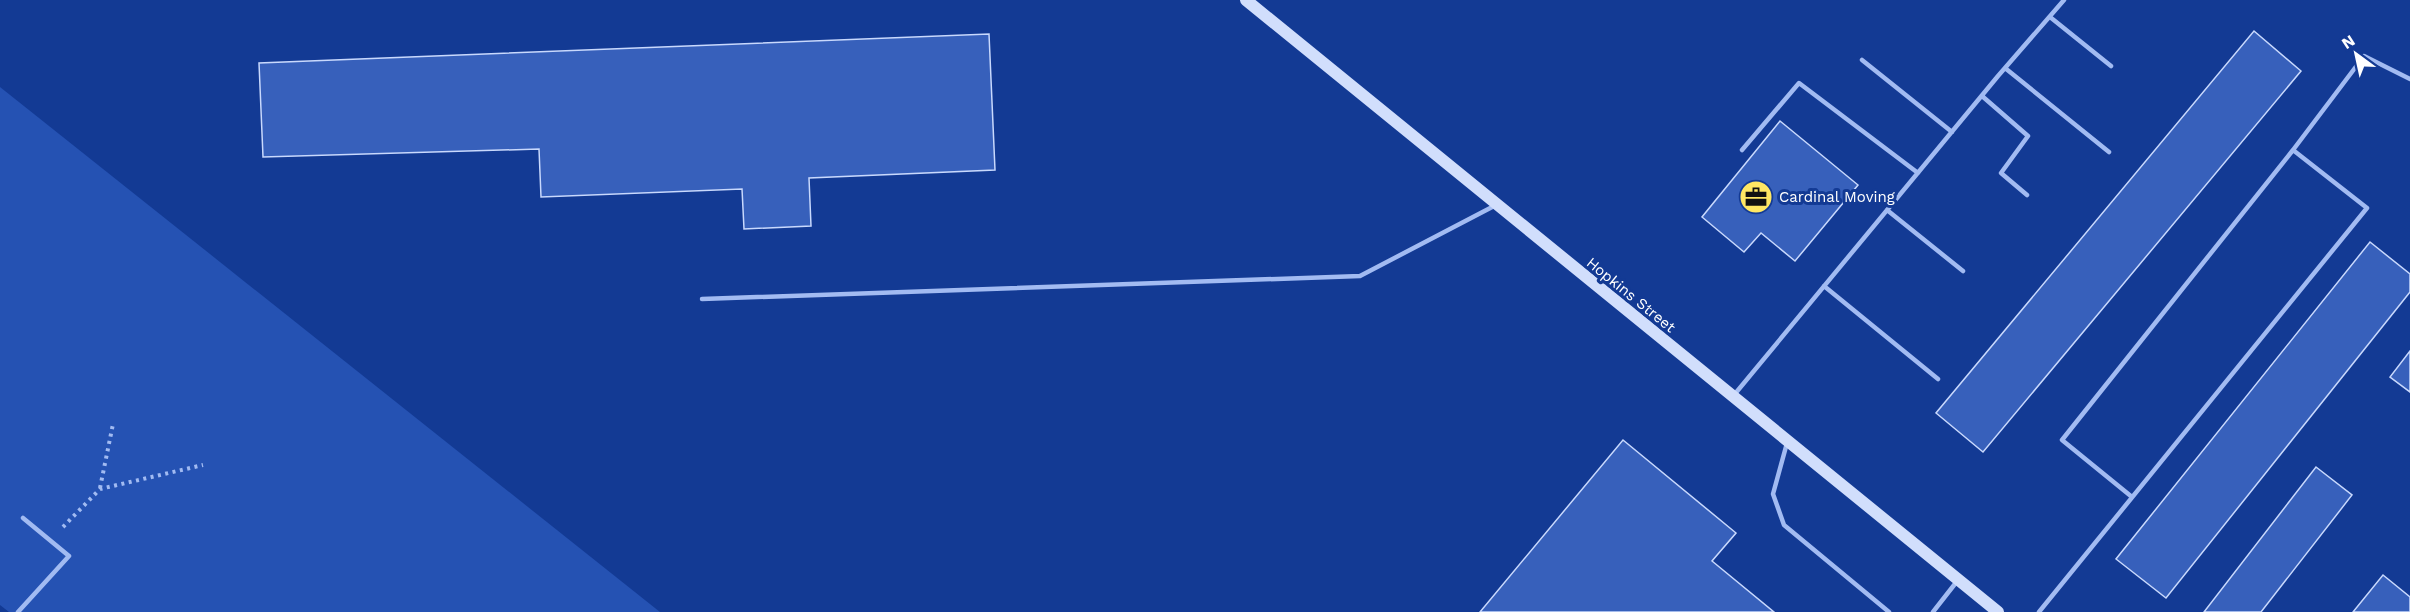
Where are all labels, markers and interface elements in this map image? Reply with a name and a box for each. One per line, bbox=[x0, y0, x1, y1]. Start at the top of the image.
north arrow bbox=[2326, 24, 2386, 84]
text: N bbox=[2338, 31, 2358, 53]
office icon: Cardinal Moving bbox=[1738, 179, 1774, 215]
place label: Cardinal Moving bbox=[1779, 188, 1895, 206]
street label: Hopkins Street bbox=[1583, 254, 1680, 337]

